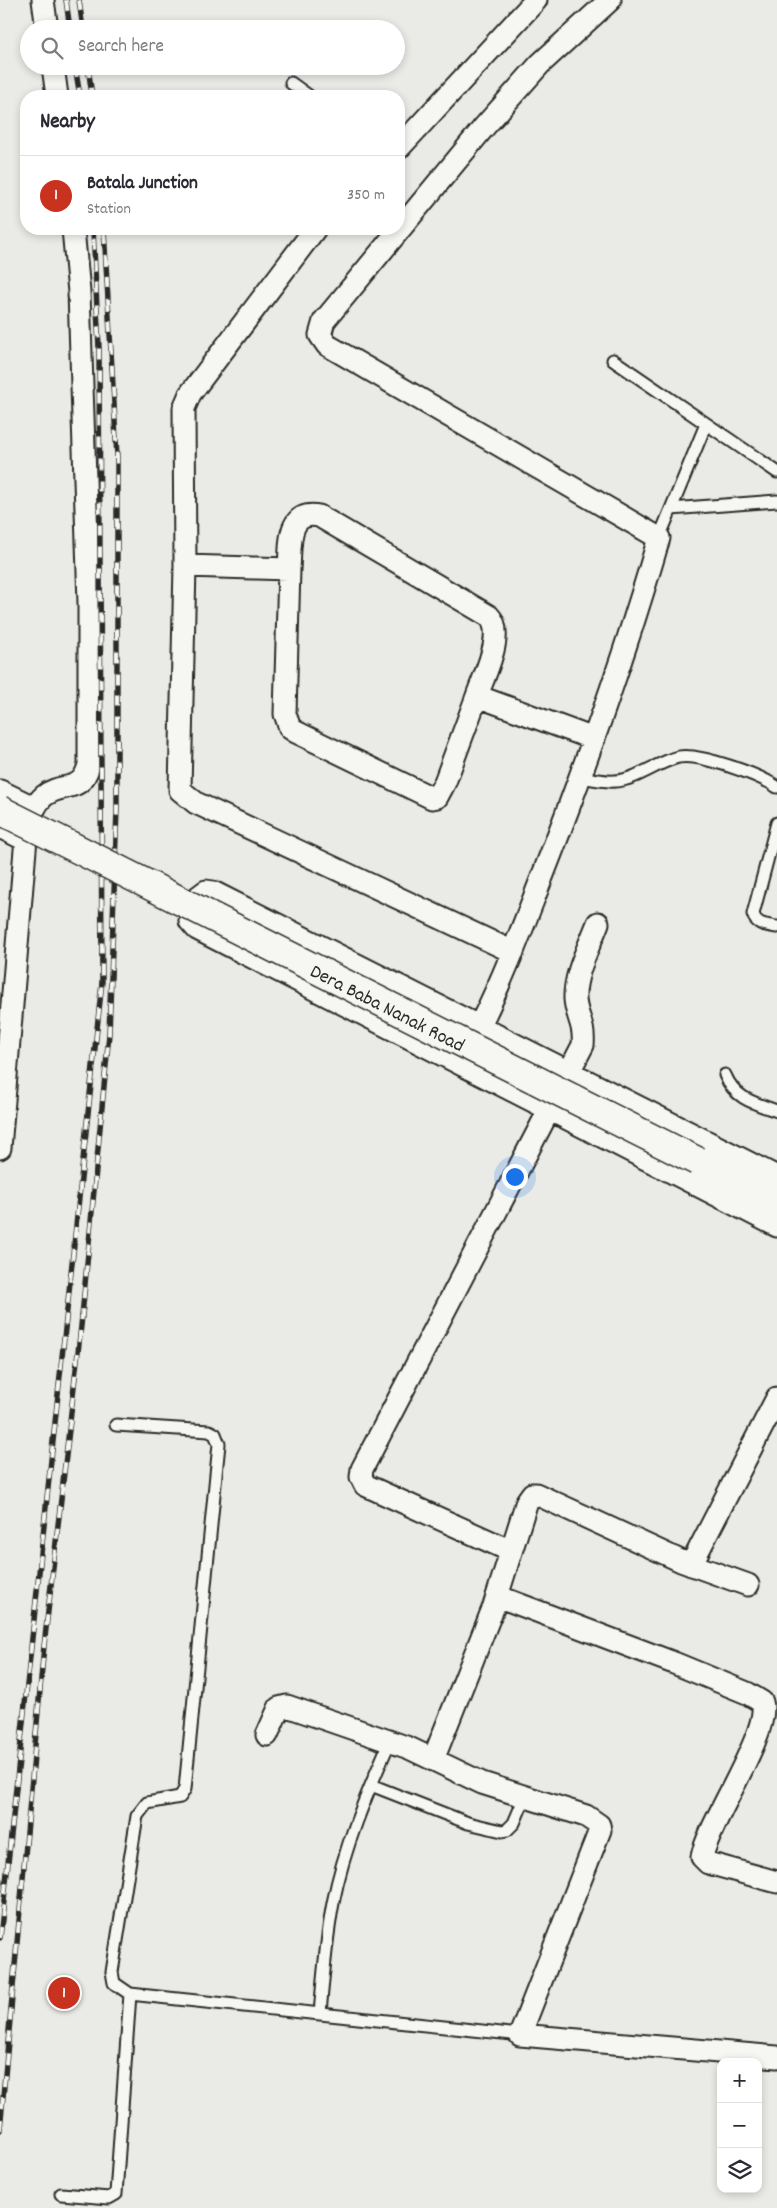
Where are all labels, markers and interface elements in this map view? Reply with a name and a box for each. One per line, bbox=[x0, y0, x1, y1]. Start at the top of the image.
search box bbox=[20, 20, 405, 75]
icon: search bbox=[38, 34, 66, 62]
text: Search here bbox=[78, 34, 164, 61]
text: Nearby bbox=[40, 108, 95, 138]
text: Batala Junction bbox=[87, 171, 198, 198]
text: 1 bbox=[54, 184, 58, 207]
text: 350 m bbox=[347, 184, 385, 207]
text: Station bbox=[87, 198, 131, 221]
street label: Dera Baba Nanak Road bbox=[305, 959, 469, 1061]
your location bbox=[502, 1164, 528, 1190]
pin: 1 bbox=[48, 1974, 80, 2012]
map controls bbox=[717, 2058, 762, 2193]
button: + bbox=[717, 2058, 762, 2103]
button: − bbox=[717, 2103, 762, 2148]
button: layers bbox=[717, 2148, 762, 2193]

